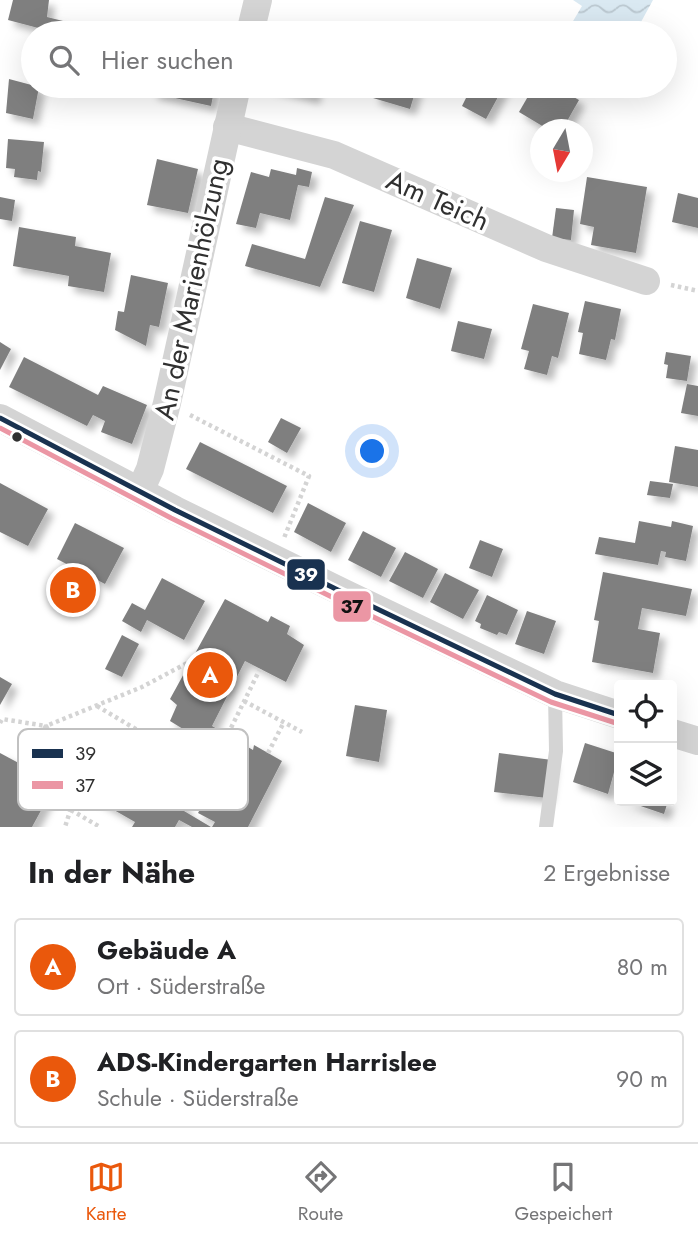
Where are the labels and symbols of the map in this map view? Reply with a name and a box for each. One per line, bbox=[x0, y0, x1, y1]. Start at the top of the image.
north arrow bbox=[530, 119, 593, 182]
street label: An der Marienhölzung bbox=[144, 154, 239, 424]
street label: Am Teich bbox=[380, 160, 496, 241]
unlabelled marker bbox=[10, 430, 24, 444]
your location bbox=[355, 434, 389, 468]
line badge: 39 bbox=[286, 558, 326, 591]
text: 39 bbox=[294, 561, 318, 588]
pin: B bbox=[50, 564, 96, 616]
line badge: 37 bbox=[332, 590, 372, 623]
text: 37 bbox=[341, 593, 364, 620]
pin: A bbox=[187, 649, 233, 701]
legend bbox=[18, 729, 248, 810]
text: 39 bbox=[75, 740, 96, 767]
text: 37 bbox=[75, 772, 95, 799]

